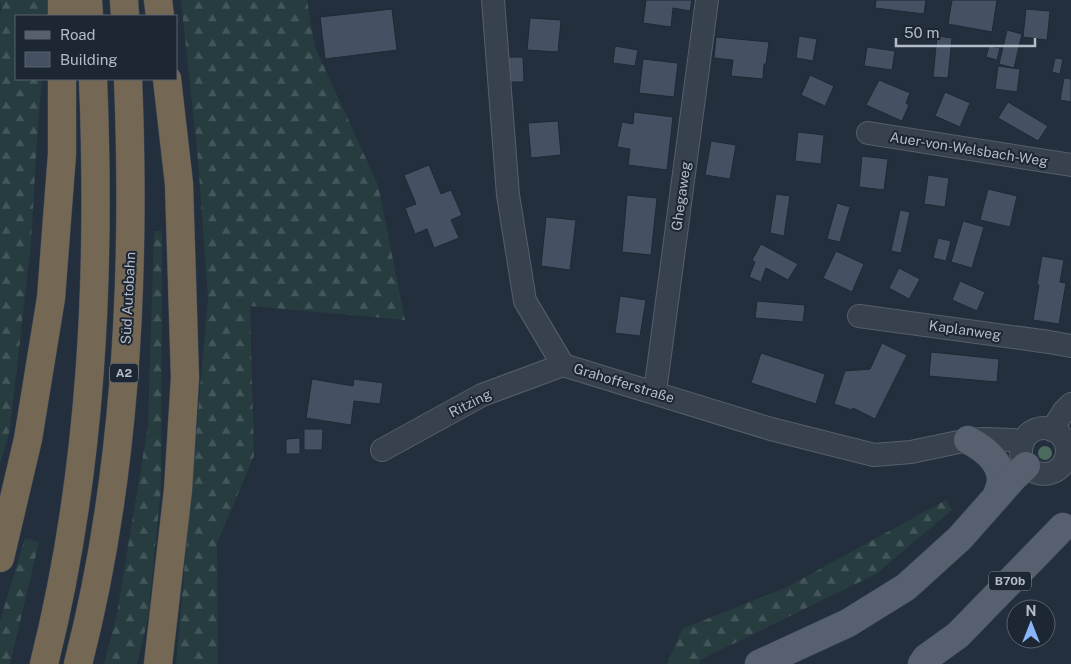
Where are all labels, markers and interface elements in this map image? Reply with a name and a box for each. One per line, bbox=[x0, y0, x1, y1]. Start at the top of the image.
legend bbox=[15, 15, 178, 80]
scale bar bbox=[896, 15, 1035, 47]
text: 50 m bbox=[904, 24, 939, 41]
text: Road bbox=[60, 26, 96, 43]
text: Building bbox=[60, 51, 118, 68]
street label: Auer-von-Welsbach-Weg bbox=[889, 129, 1049, 169]
street label: Ghegaweg bbox=[668, 160, 694, 232]
street label: Süd Autobahn bbox=[118, 251, 138, 345]
street label: Kaplanweg bbox=[928, 317, 1002, 343]
street label: Grahofferstraße bbox=[572, 360, 676, 406]
road number: A2 bbox=[110, 363, 138, 382]
street label: Ritzing bbox=[446, 385, 494, 420]
road number: B70b bbox=[989, 572, 1031, 590]
north arrow bbox=[1006, 599, 1056, 649]
text: N bbox=[1026, 603, 1036, 619]

